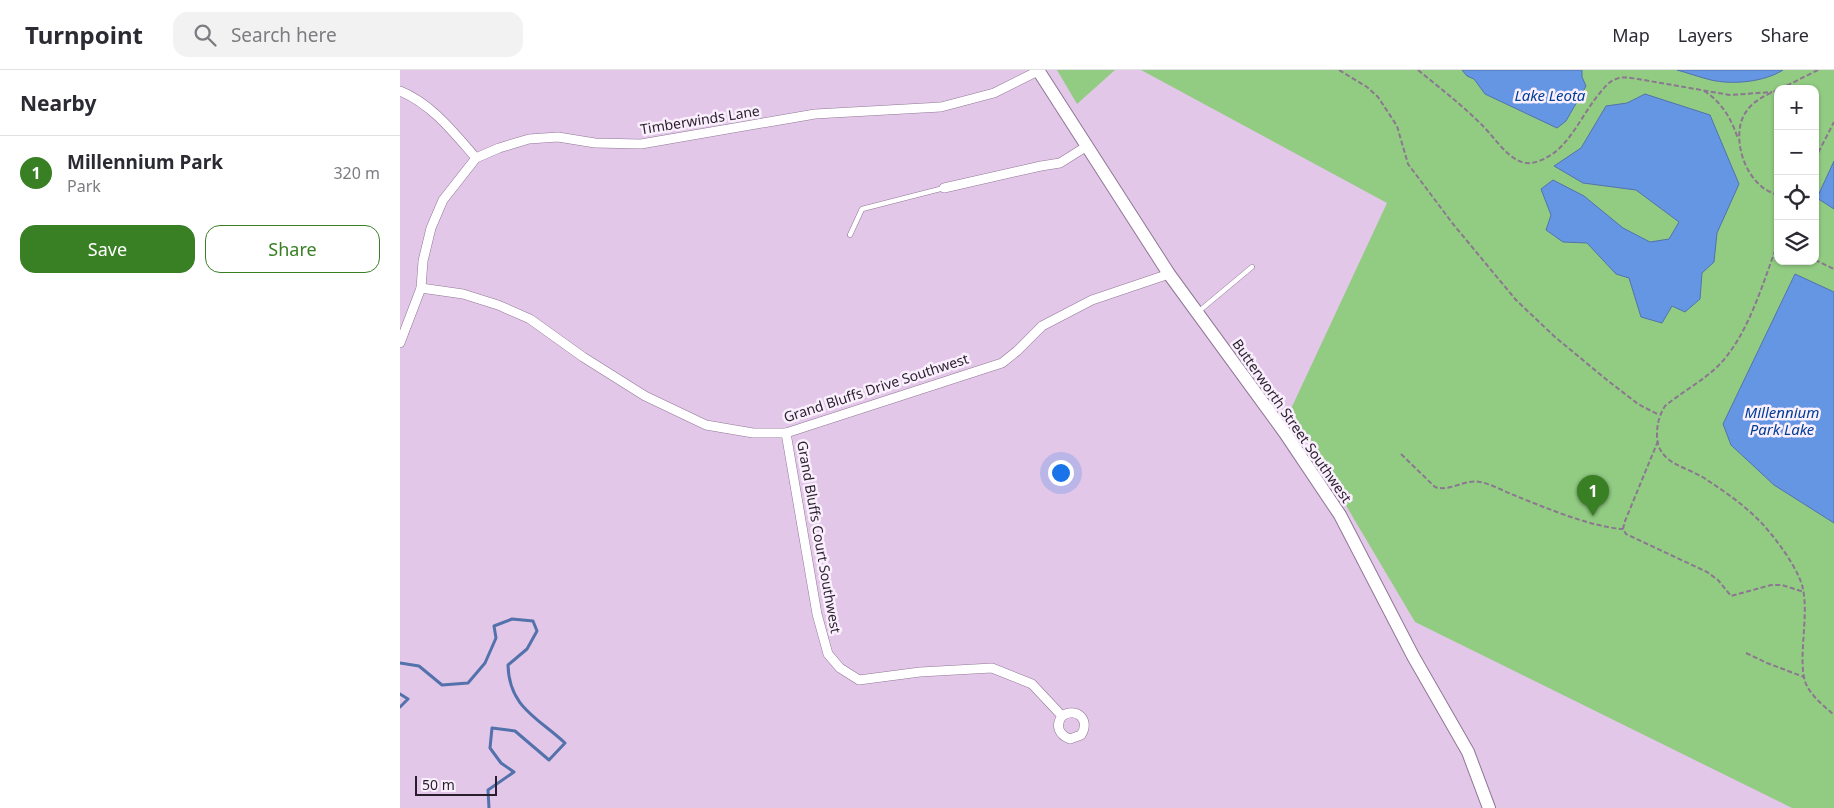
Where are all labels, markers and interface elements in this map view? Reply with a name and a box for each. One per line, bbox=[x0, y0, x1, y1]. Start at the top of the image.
search box bbox=[173, 12, 523, 57]
text: Turnpoint bbox=[25, 18, 143, 51]
icon: search bbox=[191, 21, 219, 49]
text: Search here bbox=[231, 22, 337, 48]
text: Map bbox=[1612, 23, 1650, 47]
text: Layers bbox=[1678, 23, 1733, 47]
text: Share bbox=[1761, 23, 1809, 47]
water label: Lake Leota bbox=[1515, 85, 1586, 105]
map controls bbox=[1774, 85, 1819, 265]
button: + bbox=[1774, 85, 1819, 130]
text: Nearby bbox=[20, 89, 96, 117]
street label: Timberwinds Lane bbox=[639, 101, 761, 138]
button: − bbox=[1774, 130, 1819, 175]
text: Millennium Park bbox=[67, 149, 223, 175]
text: 1 bbox=[31, 162, 41, 184]
text: 320 m bbox=[333, 162, 380, 184]
text: Park bbox=[67, 175, 101, 197]
button: locate bbox=[1774, 175, 1819, 220]
button: layers bbox=[1774, 220, 1819, 265]
button: Save bbox=[20, 225, 195, 273]
button: Share bbox=[205, 225, 380, 273]
street label: Butterworth Street Southwest bbox=[1228, 335, 1356, 506]
street label: Grand Bluffs Drive Southwest bbox=[781, 349, 971, 426]
water label: Millennium Park Lake bbox=[1745, 402, 1819, 439]
street label: Grand Bluffs Court Southwest bbox=[793, 439, 846, 635]
your location bbox=[1048, 460, 1074, 486]
pin: 1 bbox=[1577, 475, 1609, 516]
scale bar bbox=[415, 773, 498, 796]
text: 50 m bbox=[422, 775, 455, 794]

